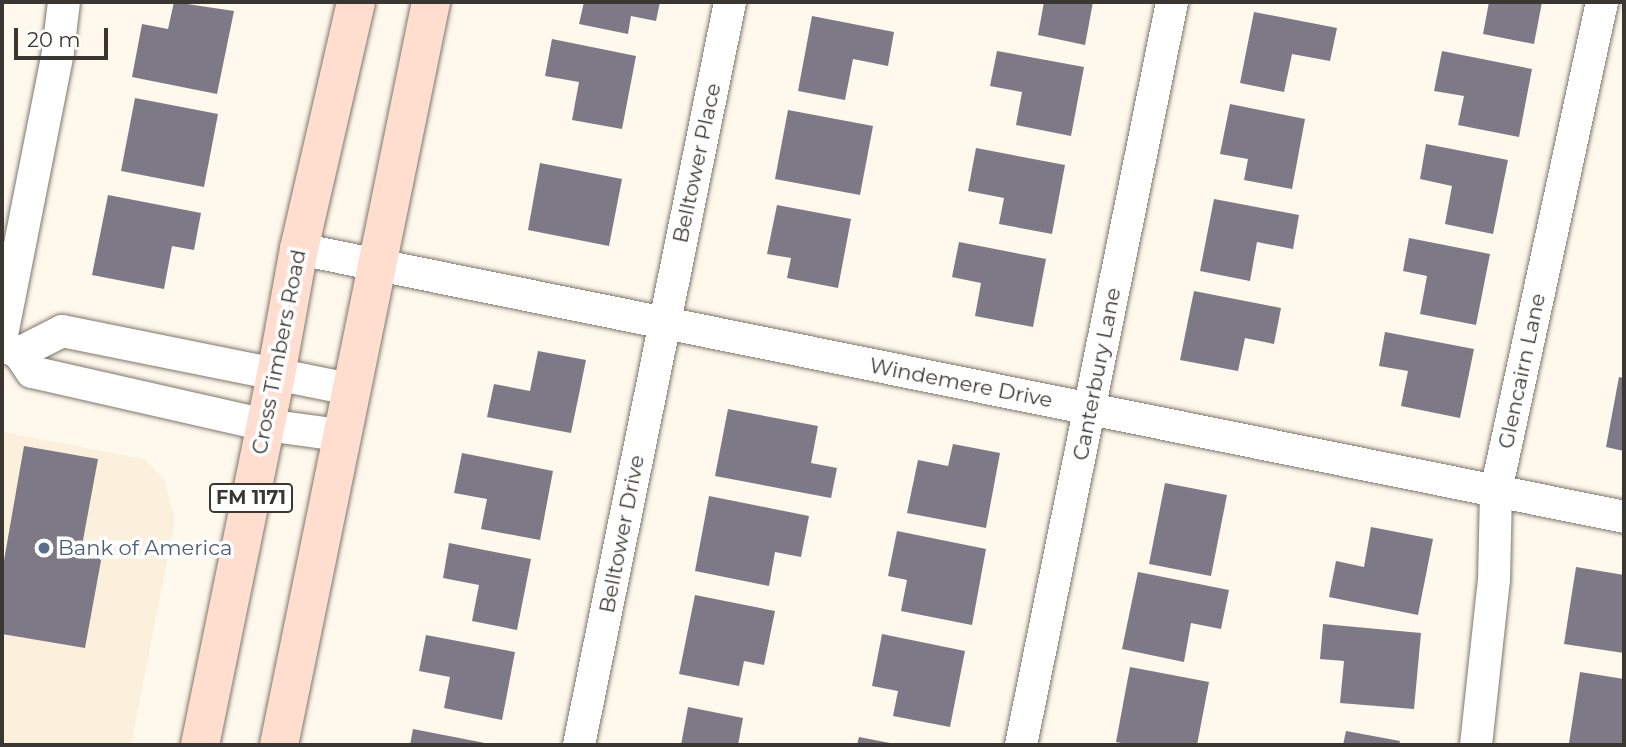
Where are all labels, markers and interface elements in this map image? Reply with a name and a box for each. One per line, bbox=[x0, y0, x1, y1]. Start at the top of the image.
scale bar bbox=[18, 14, 112, 58]
text: 20 m bbox=[27, 27, 81, 52]
street label: Belltower Place bbox=[668, 81, 726, 245]
street label: Cross Timbers Road bbox=[247, 247, 311, 457]
street label: Canterbury Lane bbox=[1068, 285, 1126, 463]
street label: Glencairn Lane bbox=[1493, 291, 1551, 451]
street label: Windemere Drive bbox=[867, 353, 1055, 413]
street label: Belltower Drive bbox=[594, 453, 650, 615]
road number: FM 1171 bbox=[209, 482, 293, 513]
place label: Bank of America bbox=[58, 535, 232, 561]
marker: Bank of America bbox=[36, 540, 52, 556]

